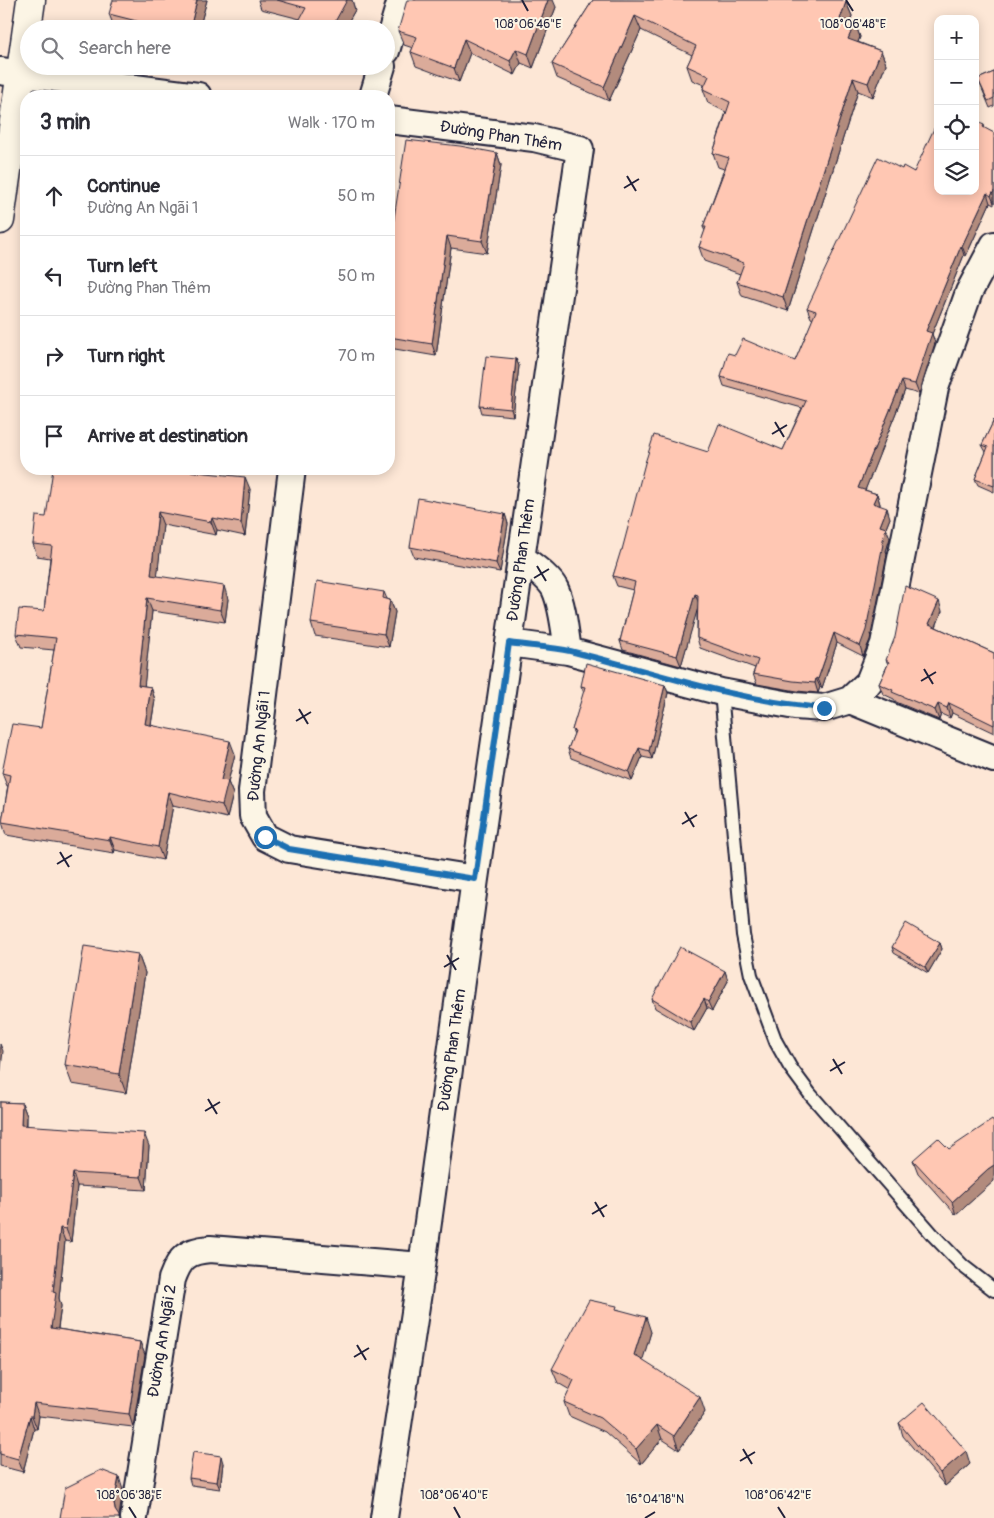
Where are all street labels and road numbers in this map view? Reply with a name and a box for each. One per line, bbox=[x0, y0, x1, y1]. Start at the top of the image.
street label: Đường Phan Thêm bbox=[438, 116, 564, 156]
street label: Đường Phan Thêm bbox=[502, 497, 540, 623]
street label: Đường An Ngãi 1 bbox=[243, 690, 275, 802]
street label: Đường Phan Thêm bbox=[433, 987, 471, 1113]
street label: Đường An Ngãi 2 bbox=[143, 1283, 181, 1399]

